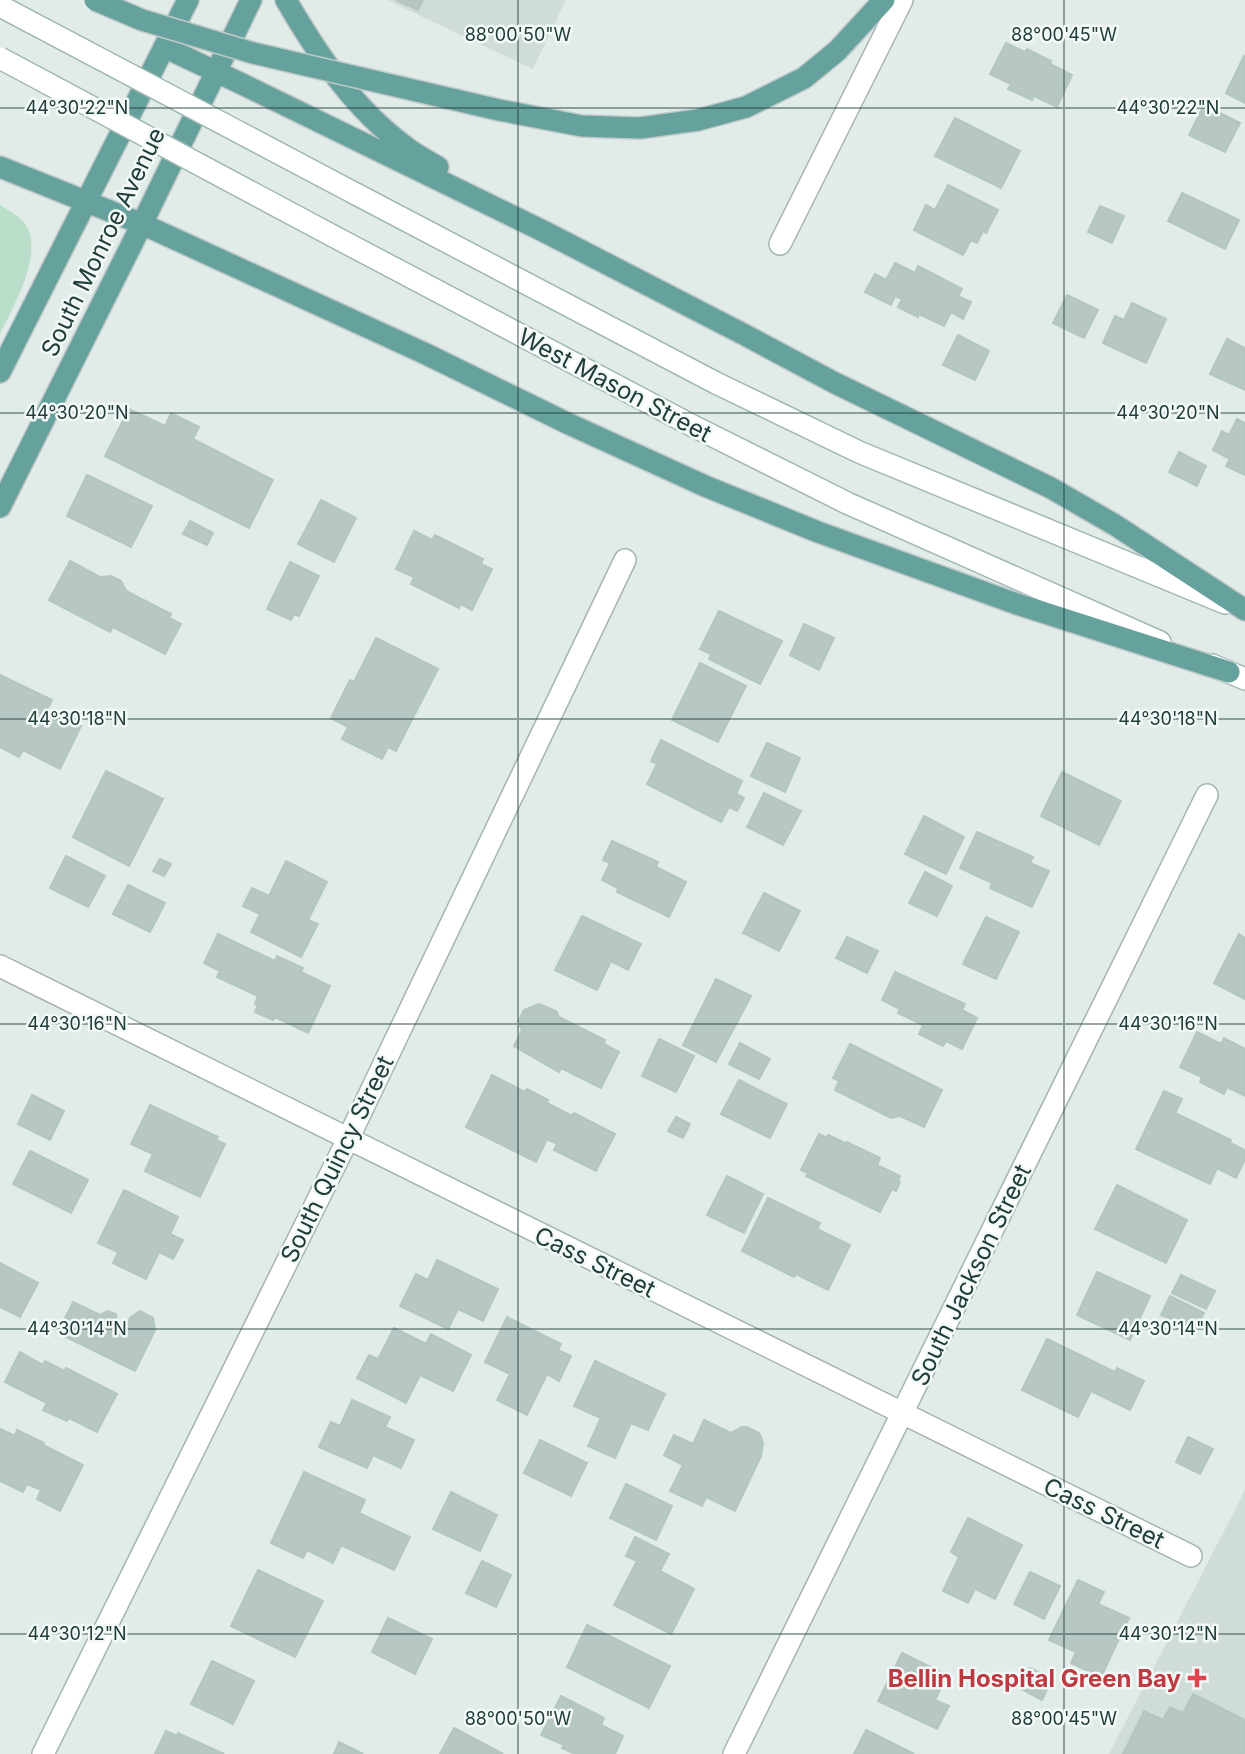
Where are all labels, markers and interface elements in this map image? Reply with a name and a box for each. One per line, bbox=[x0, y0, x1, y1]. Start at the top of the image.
text: 88°00'50"W bbox=[465, 24, 572, 45]
text: 88°00'45"W bbox=[1011, 24, 1117, 45]
text: 44°30'22"N bbox=[26, 97, 128, 118]
text: 44°30'22"N bbox=[1117, 97, 1219, 118]
street label: South Monroe Avenue bbox=[35, 123, 171, 361]
street label: West Mason Street bbox=[513, 322, 717, 448]
text: 44°30'20"N bbox=[25, 402, 129, 423]
text: 44°30'20"N bbox=[1116, 402, 1220, 423]
text: 44°30'18"N bbox=[27, 708, 127, 729]
text: 44°30'18"N bbox=[1118, 708, 1218, 729]
text: 44°30'16"N bbox=[27, 1013, 127, 1034]
text: 44°30'16"N bbox=[1118, 1013, 1218, 1034]
street label: South Quincy Street bbox=[274, 1051, 400, 1267]
street label: South Jackson Street bbox=[905, 1160, 1037, 1390]
street label: Cass Street bbox=[530, 1220, 660, 1304]
text: 44°30'14"N bbox=[27, 1318, 127, 1339]
text: 44°30'14"N bbox=[1118, 1318, 1218, 1339]
street label: Cass Street bbox=[1039, 1471, 1169, 1555]
text: 44°30'12"N bbox=[27, 1623, 127, 1644]
text: 44°30'12"N bbox=[1118, 1623, 1218, 1644]
place label: Bellin Hospital Green Bay bbox=[888, 1664, 1182, 1693]
marker: Bellin Hospital Green Bay bbox=[1187, 1668, 1207, 1688]
text: 88°00'50"W bbox=[465, 1708, 572, 1729]
text: 88°00'45"W bbox=[1011, 1708, 1117, 1729]

